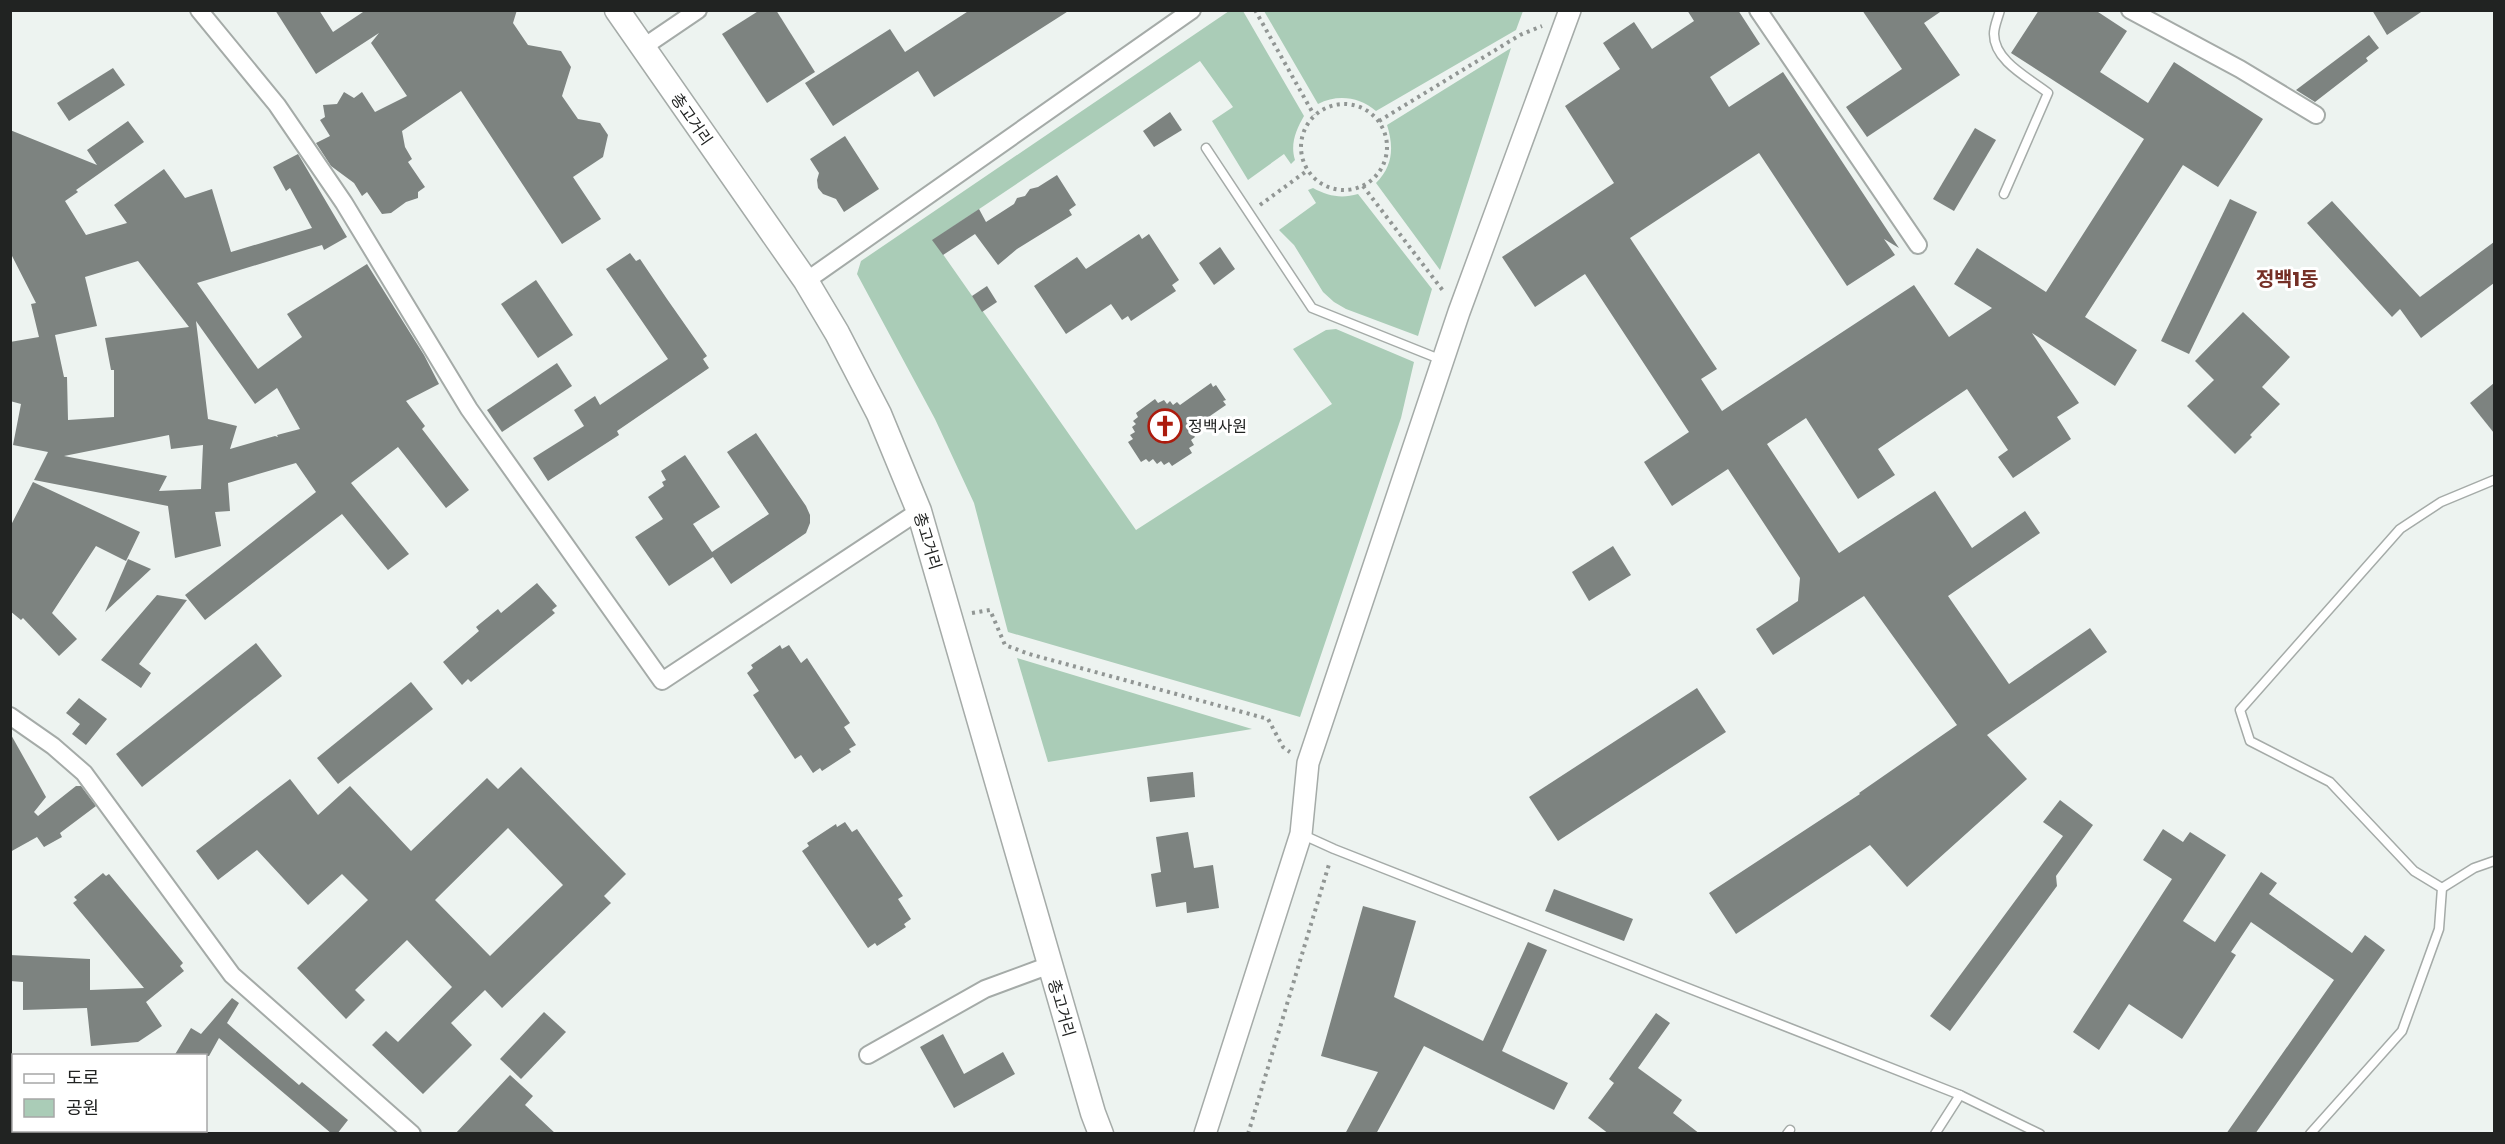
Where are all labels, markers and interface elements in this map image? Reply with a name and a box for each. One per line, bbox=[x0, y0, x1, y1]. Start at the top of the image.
street label: 총고거리 bbox=[665, 89, 718, 150]
district label: 정백1동 bbox=[2256, 265, 2318, 293]
church icon: 정백사원 bbox=[1147, 408, 1183, 444]
place label: 정백사원 bbox=[1188, 415, 1247, 438]
street label: 총고거리 bbox=[908, 510, 947, 573]
street label: 총고거리 bbox=[1042, 977, 1081, 1040]
legend bbox=[12, 1054, 207, 1132]
text: 도로 bbox=[66, 1065, 99, 1090]
text: 공원 bbox=[66, 1095, 99, 1120]

